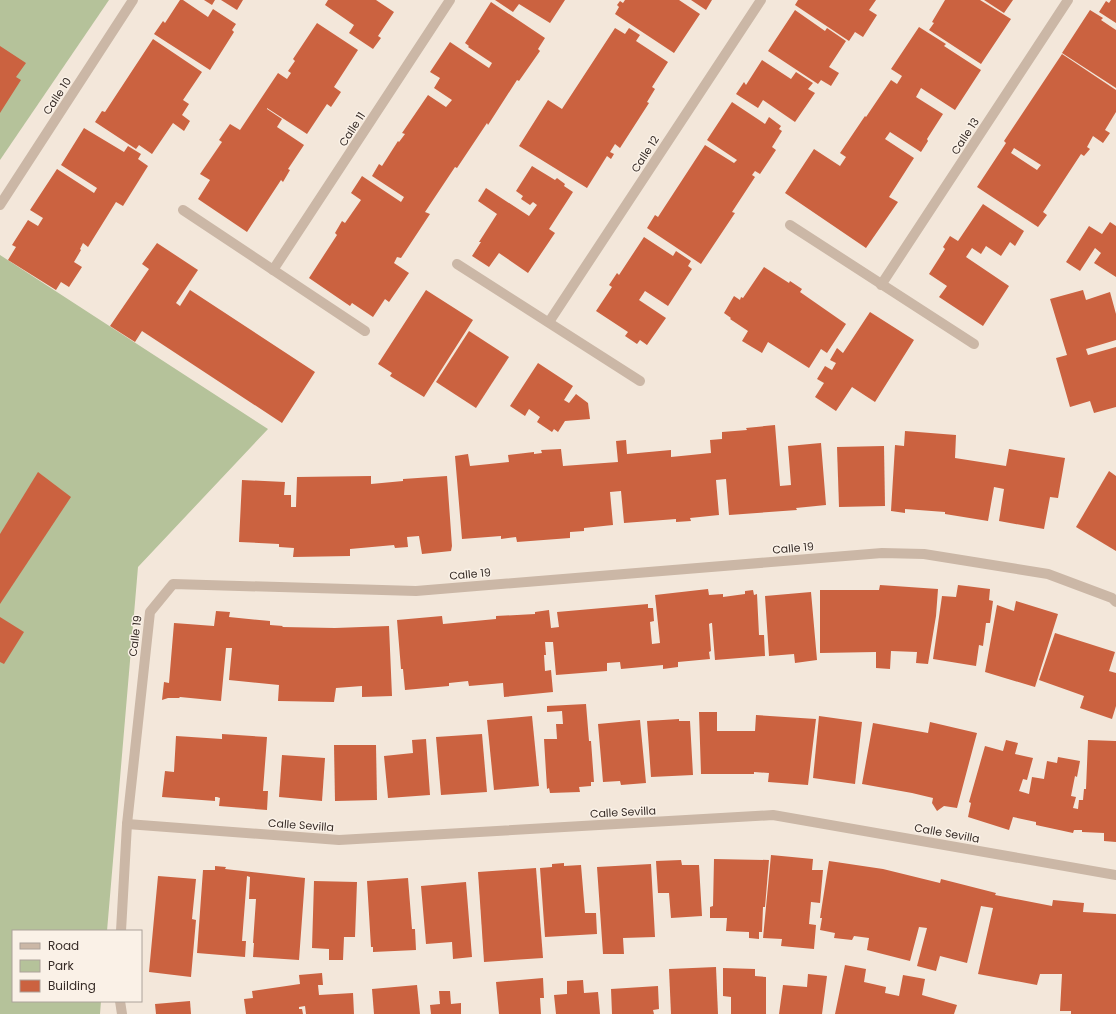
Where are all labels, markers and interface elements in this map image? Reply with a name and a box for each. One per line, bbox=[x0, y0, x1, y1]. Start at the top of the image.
street label: Calle 10 bbox=[39, 74, 75, 118]
street label: Calle 11 bbox=[335, 109, 369, 149]
street label: Calle 13 bbox=[947, 114, 983, 158]
street label: Calle 12 bbox=[627, 132, 663, 176]
street label: Calle 19 bbox=[772, 538, 814, 558]
street label: Calle 19 bbox=[449, 564, 491, 584]
street label: Calle 19 bbox=[125, 614, 145, 658]
street label: Calle Sevilla bbox=[590, 802, 656, 822]
street label: Calle Sevilla bbox=[267, 815, 335, 835]
street label: Calle Sevilla bbox=[913, 819, 981, 847]
legend bbox=[12, 930, 142, 1002]
text: Road bbox=[48, 937, 79, 954]
text: Park bbox=[48, 957, 75, 974]
text: Building bbox=[48, 977, 96, 994]

